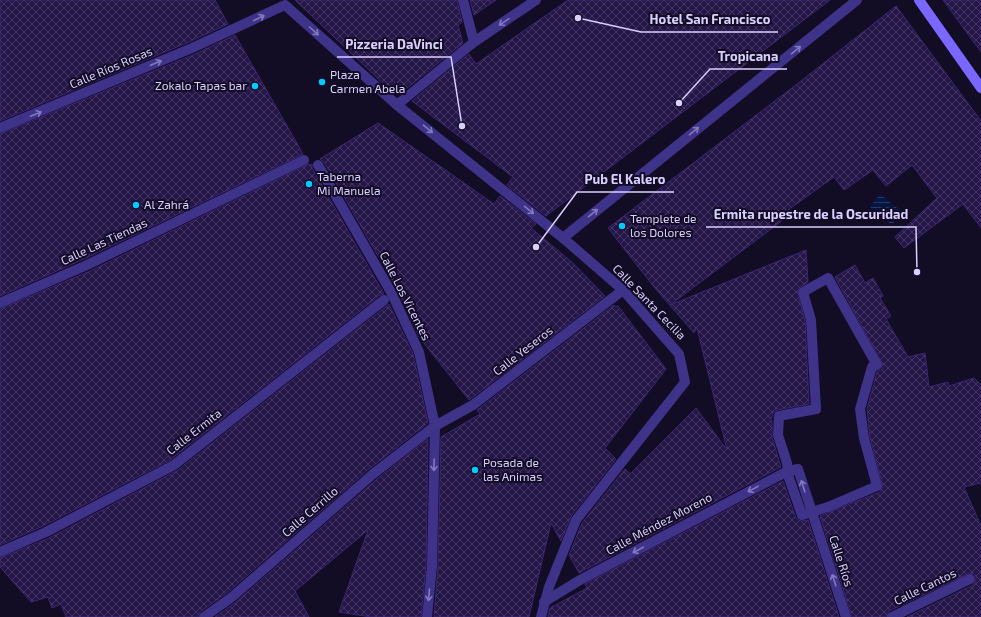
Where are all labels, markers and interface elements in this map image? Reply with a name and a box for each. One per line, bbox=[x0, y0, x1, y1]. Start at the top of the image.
callout: Hotel San Francisco bbox=[641, 7, 778, 32]
text: Hotel San Francisco bbox=[650, 11, 771, 27]
one-way arrow bbox=[252, 13, 264, 21]
one-way arrow bbox=[499, 18, 510, 26]
one-way arrow bbox=[309, 26, 320, 35]
callout: Pizzeria DaVinci bbox=[337, 32, 451, 57]
text: Pizzeria DaVinci bbox=[345, 36, 443, 52]
street label: Calle Ríos Rosas bbox=[67, 43, 154, 91]
callout: Tropicana bbox=[710, 44, 787, 69]
one-way arrow bbox=[790, 45, 801, 54]
text: Tropicana bbox=[718, 48, 778, 64]
one-way arrow bbox=[150, 59, 162, 67]
place label: Plaza Carmen Abela bbox=[330, 67, 405, 95]
marker: Plaza Carmen Abela bbox=[317, 77, 327, 87]
place label: Zokalo Tapas bar bbox=[155, 78, 247, 92]
marker: Zokalo Tapas bar bbox=[250, 81, 260, 91]
one-way arrow bbox=[30, 110, 42, 117]
one-way arrow bbox=[422, 125, 433, 134]
one-way arrow bbox=[689, 127, 700, 136]
callout: Pub El Kalero bbox=[577, 167, 674, 192]
place label: Taberna Mi Manuela bbox=[317, 169, 381, 197]
text: Pub El Kalero bbox=[585, 171, 666, 187]
marker: Taberna Mi Manuela bbox=[304, 179, 314, 189]
place label: Al Zahrá bbox=[144, 197, 189, 211]
marker: Al Zahrá bbox=[131, 200, 141, 210]
callout: Ermita rupestre de la Oscuridad bbox=[706, 202, 916, 227]
one-way arrow bbox=[524, 206, 535, 215]
text: Ermita rupestre de la Oscuridad bbox=[714, 206, 908, 222]
one-way arrow bbox=[588, 209, 599, 218]
place label: Templete de los Dolores bbox=[630, 211, 697, 239]
street label: Calle Las Tiendas bbox=[58, 215, 149, 267]
marker: Templete de los Dolores bbox=[617, 221, 627, 231]
street label: Calle Los Vicentes bbox=[377, 249, 434, 342]
street label: Calle Santa Cecilia bbox=[610, 261, 689, 342]
street label: Calle Yeseros bbox=[490, 323, 555, 378]
street label: Calle Ermita bbox=[163, 405, 224, 457]
place label: Posada de las Animas bbox=[483, 455, 542, 483]
one-way arrow bbox=[430, 458, 438, 471]
marker: Posada de las Animas bbox=[470, 465, 480, 475]
one-way arrow bbox=[799, 479, 806, 492]
street label: Calle Cerrillo bbox=[279, 483, 340, 539]
one-way arrow bbox=[748, 486, 760, 494]
street label: Calle Méndez Moreno bbox=[603, 489, 714, 557]
street label: Calle Ríos bbox=[827, 533, 857, 588]
one-way arrow bbox=[633, 546, 645, 554]
street label: Calle Cantos bbox=[891, 565, 958, 607]
one-way arrow bbox=[830, 574, 837, 587]
one-way arrow bbox=[426, 588, 433, 601]

